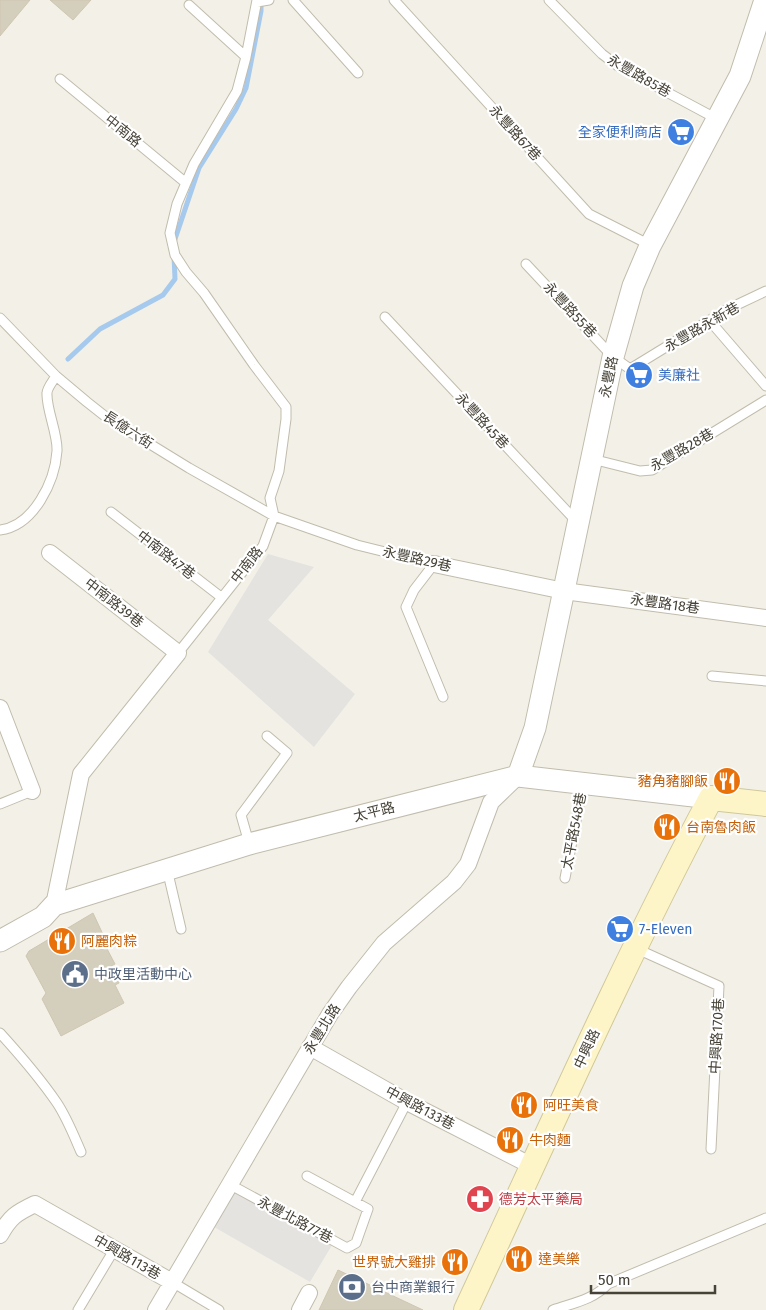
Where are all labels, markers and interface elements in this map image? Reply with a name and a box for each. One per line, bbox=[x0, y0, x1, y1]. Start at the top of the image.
street label: 永豐路85巷 bbox=[604, 51, 674, 101]
street label: 永豐路67巷 bbox=[485, 102, 545, 164]
street label: 中南路 bbox=[101, 111, 145, 151]
supermarket icon: 全家便利商店 bbox=[666, 117, 696, 147]
place label: 全家便利商店 bbox=[578, 124, 662, 141]
street label: 永豐路55巷 bbox=[540, 279, 600, 341]
street label: 永豐路永新巷 bbox=[661, 299, 743, 355]
street label: 永豐路 bbox=[596, 355, 622, 399]
supermarket icon: 美廉社 bbox=[624, 360, 654, 390]
place label: 美廉社 bbox=[658, 367, 700, 384]
street label: 永豐路45巷 bbox=[452, 389, 512, 453]
street label: 長億六街 bbox=[100, 408, 156, 452]
street label: 永豐路28巷 bbox=[647, 425, 717, 475]
street label: 中南路47巷 bbox=[133, 527, 199, 583]
street label: 中南路 bbox=[227, 543, 267, 587]
street label: 永豐路29巷 bbox=[381, 543, 453, 575]
street label: 中南路39巷 bbox=[81, 575, 147, 631]
street label: 永豐路18巷 bbox=[629, 591, 701, 617]
restaurant icon: 豬角豬腳飯 bbox=[712, 766, 742, 796]
place label: 豬角豬腳飯 bbox=[638, 773, 708, 790]
street label: 太平路548巷 bbox=[558, 791, 590, 871]
street label: 太平路 bbox=[352, 799, 396, 825]
restaurant icon: 台南魯肉飯 bbox=[652, 812, 682, 842]
place label: 台南魯肉飯 bbox=[686, 819, 756, 836]
supermarket icon: 7-Eleven bbox=[605, 914, 635, 944]
place label: 7-Eleven bbox=[639, 921, 693, 938]
restaurant icon: 阿麗肉粽 bbox=[47, 926, 77, 956]
place label: 阿麗肉粽 bbox=[81, 933, 137, 950]
public building icon: 中政里活動中心 bbox=[60, 959, 90, 989]
place label: 中政里活動中心 bbox=[94, 966, 192, 983]
street label: 中興路170巷 bbox=[707, 998, 727, 1074]
street label: 永豐北路 bbox=[300, 1001, 344, 1057]
street label: 中興路 bbox=[570, 1026, 604, 1072]
street label: 中興路133巷 bbox=[382, 1083, 458, 1133]
restaurant icon: 阿旺美食 bbox=[509, 1090, 539, 1120]
place label: 阿旺美食 bbox=[543, 1097, 599, 1114]
restaurant icon: 牛肉麵 bbox=[495, 1125, 525, 1155]
place label: 牛肉麵 bbox=[529, 1132, 571, 1149]
pharmacy icon: 德芳太平藥局 bbox=[465, 1184, 495, 1214]
place label: 德芳太平藥局 bbox=[499, 1191, 583, 1208]
street label: 永豐北路77巷 bbox=[255, 1193, 335, 1247]
street label: 中興路113巷 bbox=[90, 1231, 164, 1283]
restaurant icon: 達美樂 bbox=[504, 1244, 534, 1274]
restaurant icon: 世界號大雞排 bbox=[440, 1247, 470, 1277]
place label: 達美樂 bbox=[538, 1251, 580, 1268]
place label: 世界號大雞排 bbox=[352, 1254, 436, 1271]
scale bar bbox=[591, 1262, 715, 1294]
text: 50 m bbox=[598, 1271, 631, 1289]
bank icon: 台中商業銀行 bbox=[337, 1272, 367, 1302]
place label: 台中商業銀行 bbox=[371, 1279, 455, 1296]

